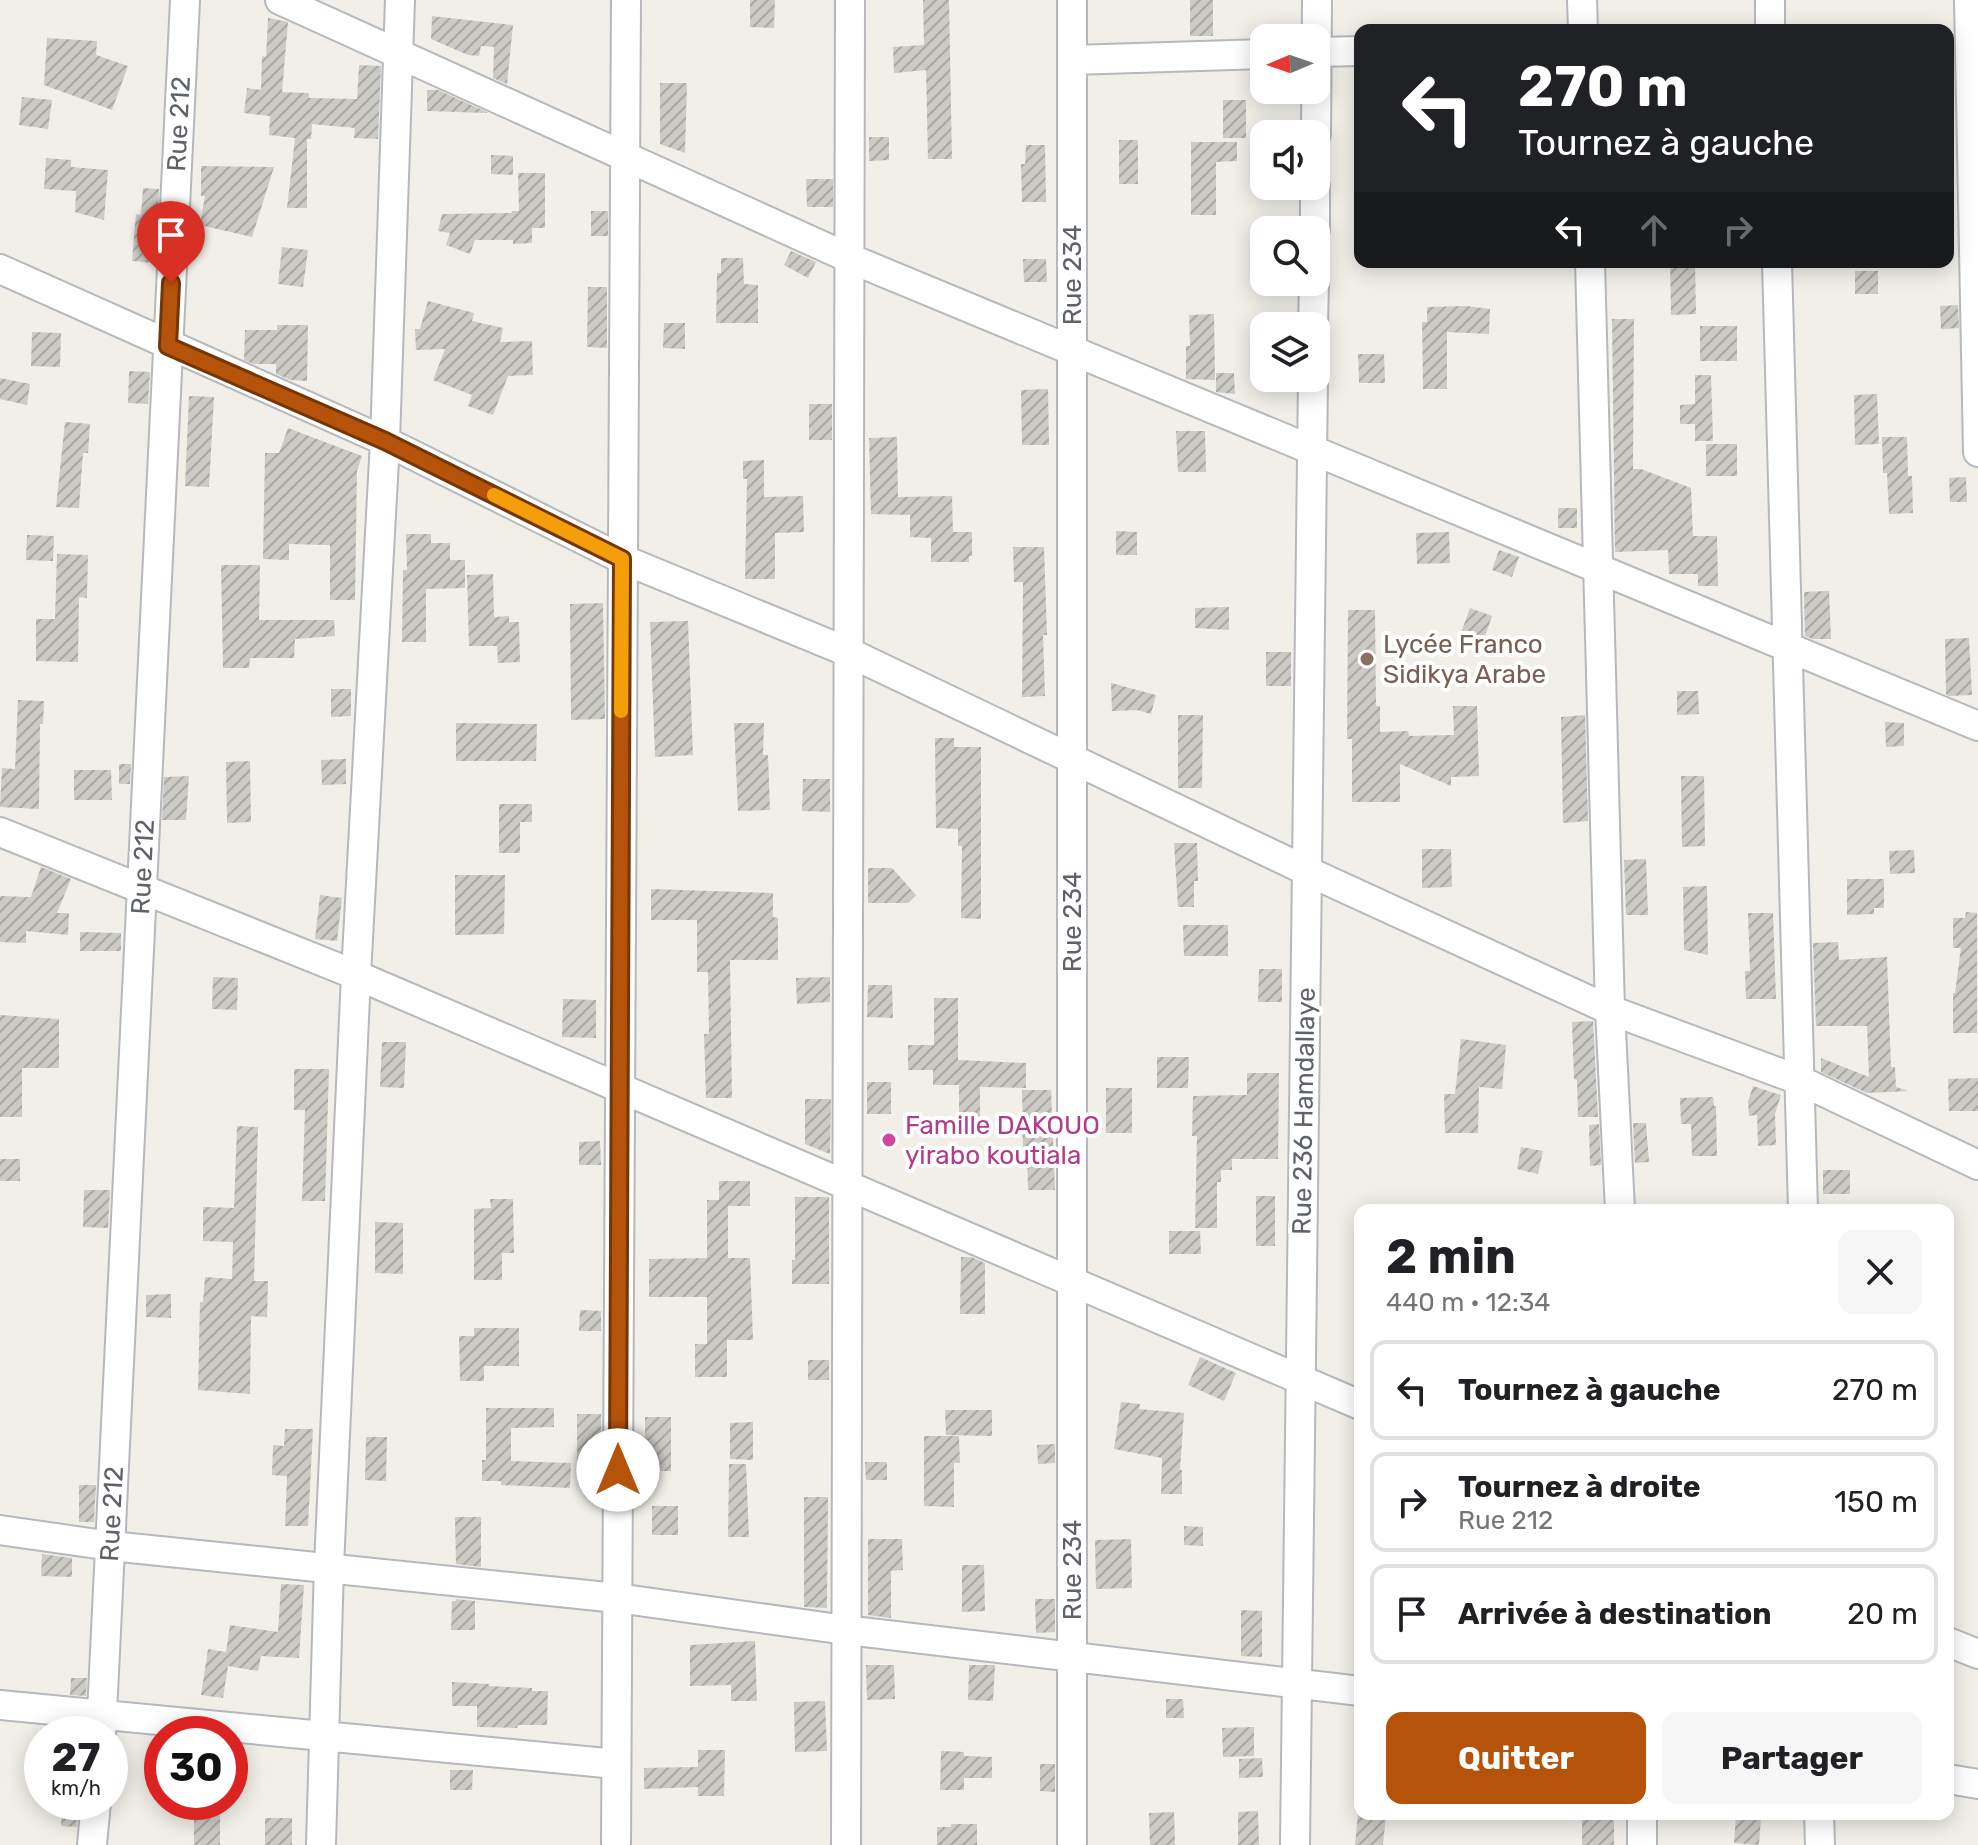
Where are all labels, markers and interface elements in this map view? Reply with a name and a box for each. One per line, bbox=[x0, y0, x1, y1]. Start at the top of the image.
north arrow bbox=[1250, 24, 1330, 104]
map controls bbox=[1250, 24, 1330, 392]
text: 270 m bbox=[1518, 54, 1688, 120]
icon: left bbox=[1386, 56, 1490, 160]
street label: Rue 212 bbox=[161, 76, 197, 172]
button: sound bbox=[1250, 120, 1330, 200]
text: Tournez à gauche bbox=[1518, 121, 1814, 164]
pin bbox=[137, 201, 205, 283]
icon: left bbox=[1548, 208, 1592, 252]
icon: ahead bbox=[1632, 208, 1676, 252]
icon: right bbox=[1716, 208, 1760, 252]
icon: arrive bbox=[149, 213, 193, 257]
button: search bbox=[1250, 216, 1330, 296]
street label: Rue 234 bbox=[1057, 225, 1088, 325]
button: layers bbox=[1250, 312, 1330, 392]
place label: Lycée Franco Sidikya Arabe bbox=[1383, 629, 1546, 690]
marker: Lycée Franco Sidikya Arabe bbox=[1358, 650, 1376, 668]
street label: Rue 212 bbox=[125, 819, 161, 915]
street label: Rue 234 bbox=[1057, 872, 1088, 972]
street label: Rue 236 Hamdallaye bbox=[1286, 987, 1322, 1235]
place label: Famille DAKOUO yirabo koutiala bbox=[905, 1110, 1100, 1171]
marker: Famille DAKOUO yirabo koutiala bbox=[880, 1131, 898, 1149]
text: 2 min bbox=[1386, 1228, 1516, 1285]
button: close bbox=[1838, 1230, 1922, 1314]
text: 440 m · 12:34 bbox=[1386, 1287, 1550, 1318]
icon: left bbox=[1390, 1368, 1434, 1412]
text: Tournez à gauche bbox=[1458, 1372, 1721, 1408]
text: 270 m bbox=[1832, 1372, 1918, 1408]
position arrow bbox=[576, 1428, 660, 1512]
street label: Rue 212 bbox=[94, 1466, 130, 1562]
text: Tournez à droite bbox=[1458, 1469, 1701, 1505]
icon: right bbox=[1390, 1480, 1434, 1524]
text: 150 m bbox=[1834, 1484, 1918, 1520]
text: Rue 212 bbox=[1458, 1505, 1553, 1536]
street label: Rue 234 bbox=[1057, 1520, 1088, 1620]
icon: arrive bbox=[1390, 1592, 1434, 1636]
text: Arrivée à destination bbox=[1458, 1596, 1772, 1632]
text: 20 m bbox=[1847, 1596, 1918, 1632]
button: Quitter bbox=[1386, 1712, 1646, 1804]
button: Partager bbox=[1662, 1712, 1922, 1804]
speed limit sign: 30 bbox=[144, 1716, 248, 1820]
text: 27 bbox=[52, 1734, 100, 1781]
text: km/h bbox=[51, 1776, 101, 1800]

